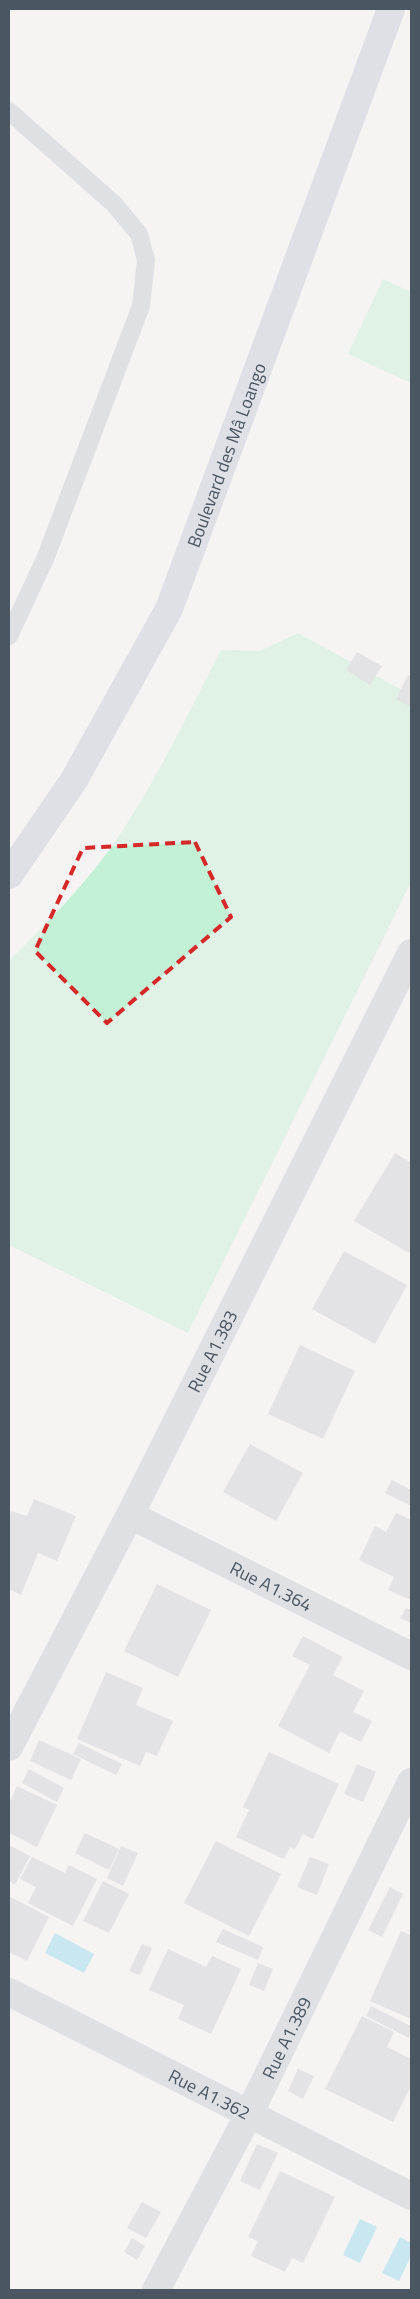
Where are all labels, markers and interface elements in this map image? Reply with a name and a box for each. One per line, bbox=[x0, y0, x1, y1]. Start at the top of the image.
street label: Boulevard des Mâ Loango bbox=[180, 359, 272, 551]
street label: Rue A1.383 bbox=[180, 1305, 244, 1397]
street label: Rue A1.364 bbox=[226, 1554, 317, 1618]
street label: Rue A1.389 bbox=[255, 1992, 318, 2083]
street label: Rue A1.362 bbox=[164, 2062, 255, 2126]

